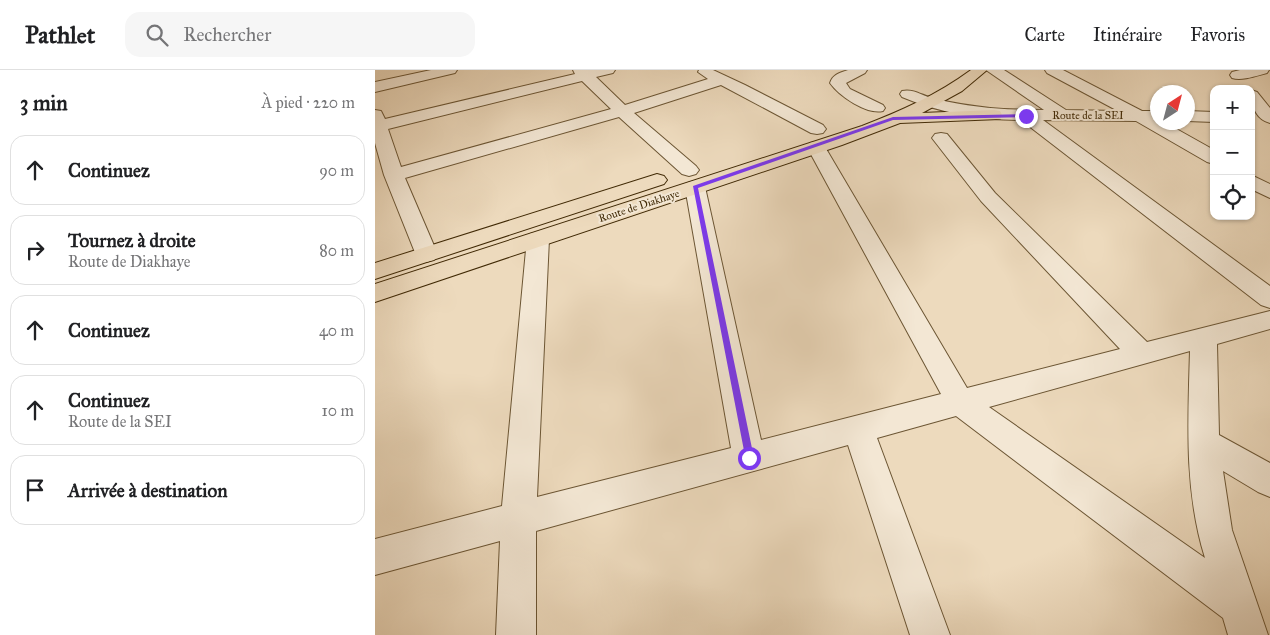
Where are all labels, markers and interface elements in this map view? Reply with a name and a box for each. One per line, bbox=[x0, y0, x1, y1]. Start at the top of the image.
search box bbox=[125, 12, 475, 57]
text: Pathlet bbox=[25, 20, 95, 50]
icon: search bbox=[143, 21, 171, 49]
text: Rechercher bbox=[183, 23, 271, 46]
text: Carte bbox=[1025, 24, 1065, 46]
text: Itinéraire bbox=[1093, 24, 1162, 46]
text: Favoris bbox=[1190, 24, 1245, 46]
north arrow bbox=[1150, 85, 1195, 130]
map controls bbox=[1210, 85, 1255, 220]
button: + bbox=[1210, 85, 1255, 130]
text: 3 min bbox=[20, 90, 68, 116]
text: À pied · 220 m bbox=[261, 93, 355, 112]
route end bbox=[1015, 105, 1038, 128]
street label: Route de la SEI bbox=[1052, 109, 1124, 122]
button: − bbox=[1210, 130, 1255, 175]
icon: ahead bbox=[21, 156, 49, 184]
text: Continuez bbox=[68, 159, 150, 182]
text: 90 m bbox=[319, 161, 354, 180]
button: locate bbox=[1210, 175, 1255, 220]
street label: Route de Diakhaye bbox=[597, 187, 681, 225]
text: Tournez à droite bbox=[68, 229, 196, 252]
icon: right bbox=[21, 236, 49, 264]
text: 80 m bbox=[319, 241, 354, 260]
text: Route de Diakhaye bbox=[68, 252, 190, 271]
icon: ahead bbox=[21, 316, 49, 344]
text: Continuez bbox=[68, 319, 150, 342]
text: 40 m bbox=[319, 321, 354, 340]
text: Continuez bbox=[68, 389, 150, 412]
icon: ahead bbox=[21, 396, 49, 424]
text: 10 m bbox=[322, 401, 354, 420]
text: Route de la SEI bbox=[68, 412, 172, 431]
route start bbox=[738, 447, 761, 470]
icon: arrive bbox=[21, 476, 49, 504]
text: Arrivée à destination bbox=[68, 479, 227, 502]

